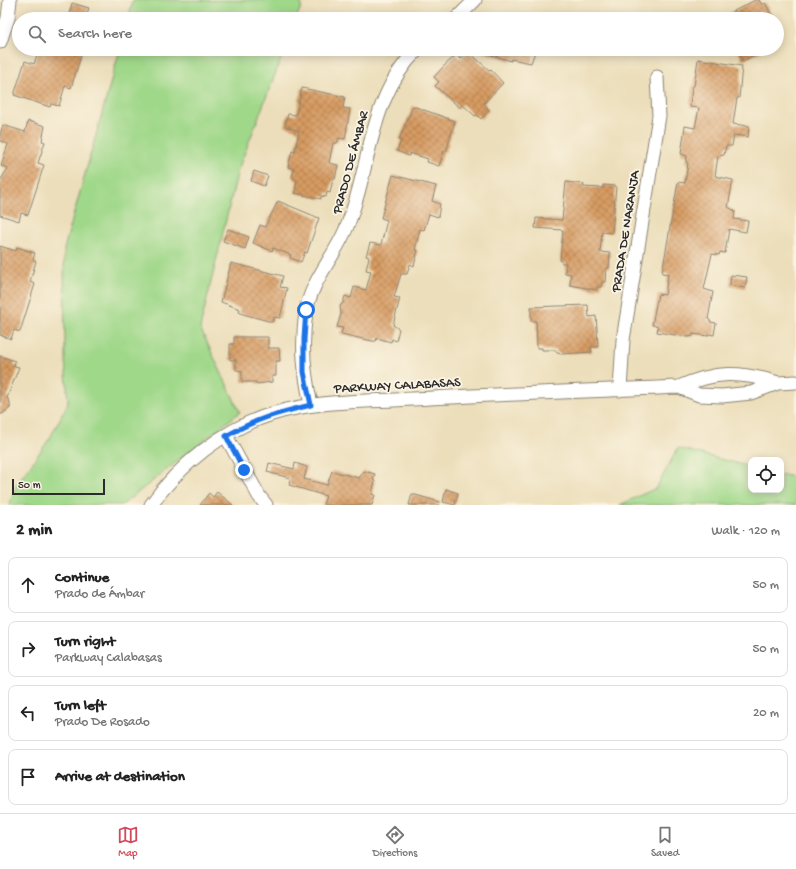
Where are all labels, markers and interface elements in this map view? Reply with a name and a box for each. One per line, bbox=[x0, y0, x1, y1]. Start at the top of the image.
search box bbox=[12, 12, 784, 56]
icon: search bbox=[26, 23, 48, 45]
text: Search here bbox=[58, 25, 132, 43]
street label: PRADO DE ÁMBAR bbox=[329, 109, 374, 217]
street label: PRADA DE NARANJA bbox=[608, 169, 645, 294]
route start bbox=[297, 301, 315, 319]
street label: PARKWAY CALABASAS bbox=[332, 375, 461, 398]
map controls bbox=[748, 457, 784, 493]
button: locate bbox=[748, 457, 784, 493]
route end bbox=[235, 461, 253, 479]
scale bar bbox=[12, 477, 105, 496]
text: 50 m bbox=[18, 480, 40, 492]
text: 2 min bbox=[16, 521, 52, 541]
text: Walk · 120 m bbox=[712, 524, 780, 539]
text: Continue bbox=[55, 569, 109, 587]
icon: ahead bbox=[17, 574, 39, 596]
text: 50 m bbox=[752, 578, 779, 593]
text: Prado de Ámbar bbox=[55, 587, 144, 602]
text: Turn right bbox=[55, 633, 115, 651]
icon: right bbox=[17, 638, 39, 660]
text: 50 m bbox=[752, 642, 779, 657]
text: Parkway Calabasas bbox=[55, 651, 162, 666]
text: Turn left bbox=[55, 697, 106, 715]
icon: left bbox=[17, 702, 39, 724]
text: 20 m bbox=[753, 706, 779, 721]
text: Prado De Rosado bbox=[55, 715, 150, 730]
icon: arrive bbox=[17, 766, 39, 788]
text: Arrive at destination bbox=[55, 768, 185, 786]
tab: Map bbox=[117, 824, 139, 860]
tab: Directions bbox=[373, 824, 417, 860]
tab: Saved bbox=[651, 824, 679, 860]

